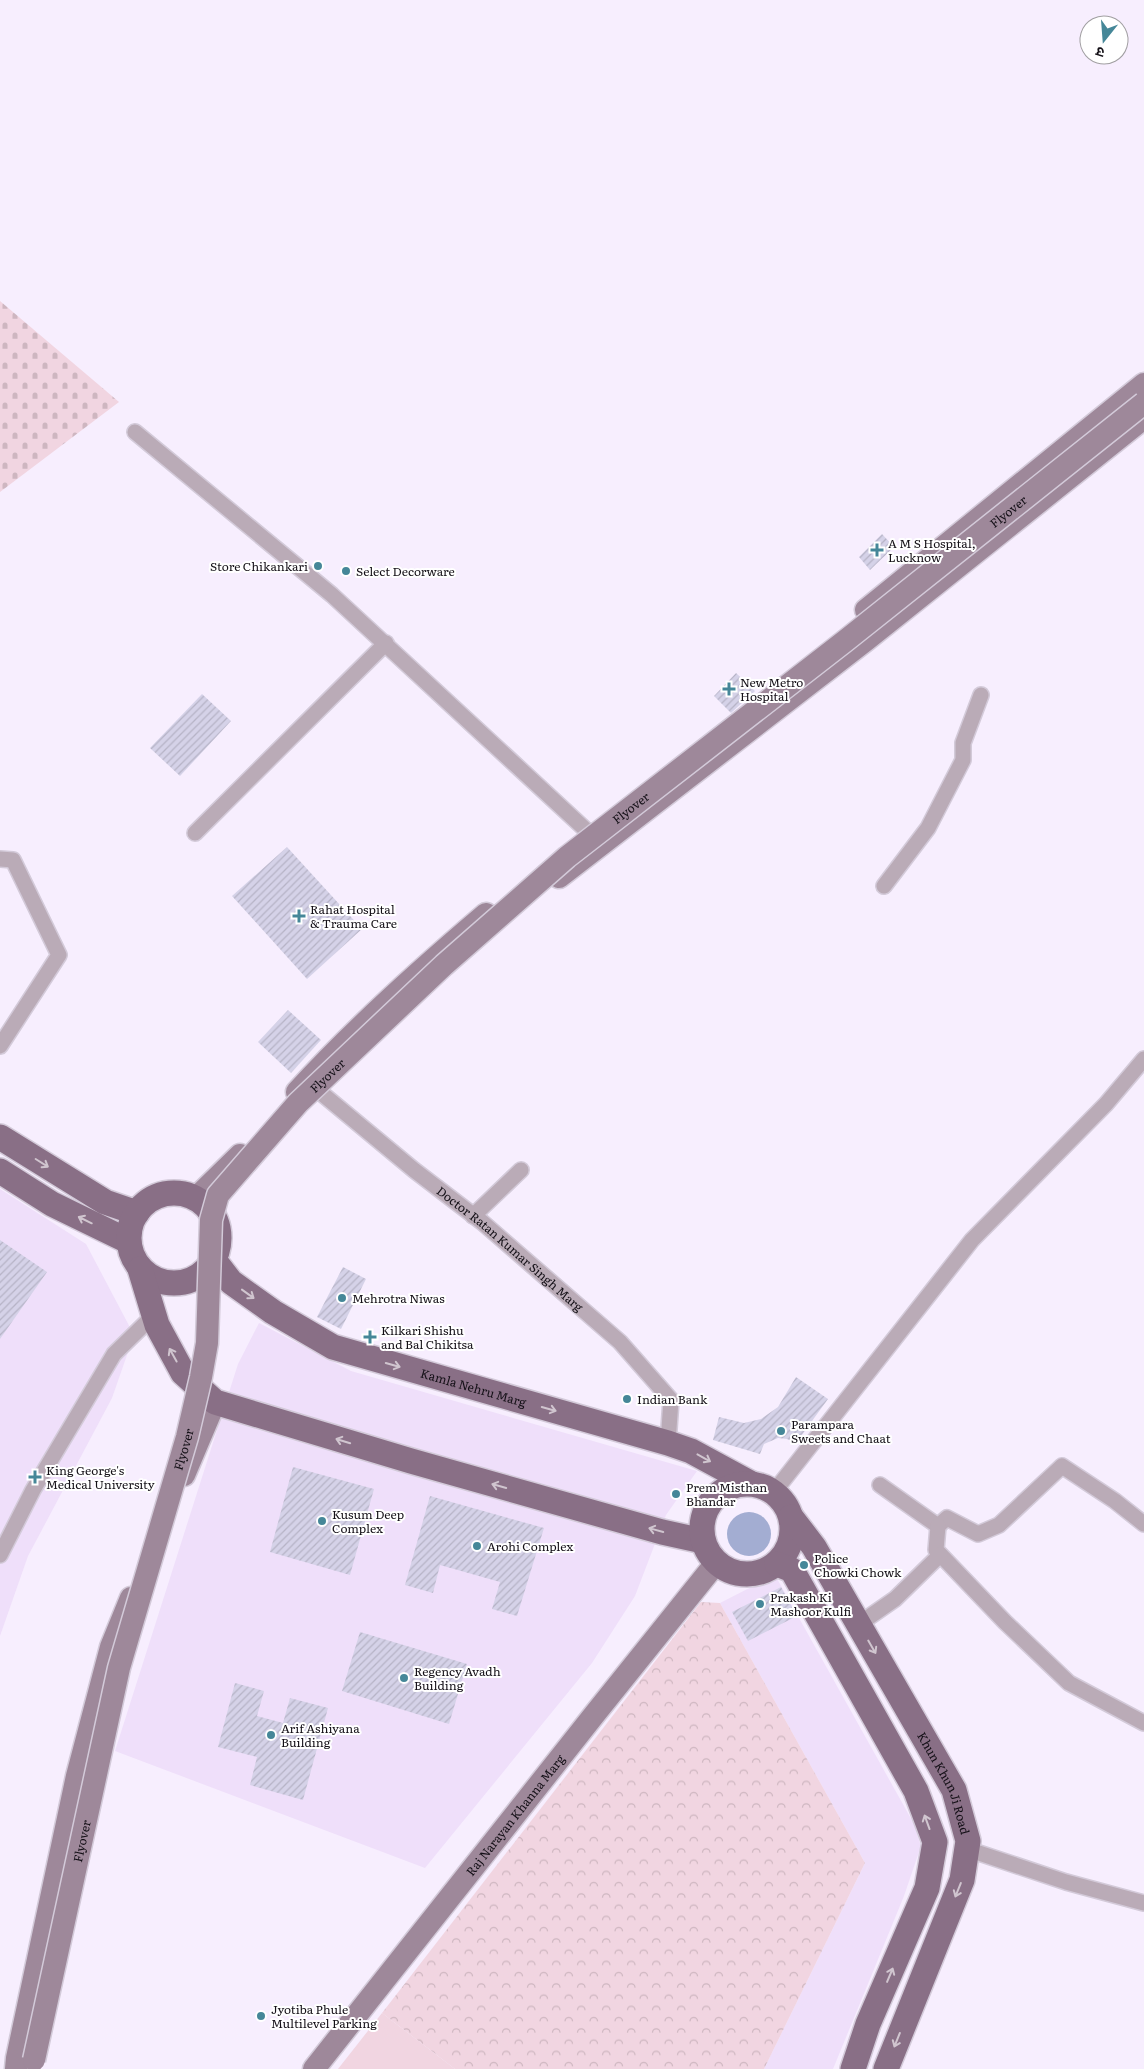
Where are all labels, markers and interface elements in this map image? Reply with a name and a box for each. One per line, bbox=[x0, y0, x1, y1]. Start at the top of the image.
north arrow bbox=[1079, 15, 1129, 65]
text: उ bbox=[1092, 42, 1107, 64]
street label: Flyover bbox=[986, 491, 1031, 532]
place label: A M S Hospital, Lucknow bbox=[888, 534, 976, 566]
marker: A M S Hospital, Lucknow bbox=[870, 543, 884, 557]
place label: Store Chikankari bbox=[210, 557, 308, 575]
marker: Store Chikankari bbox=[312, 560, 324, 572]
place label: Select Decorware bbox=[356, 562, 455, 580]
marker: Select Decorware bbox=[340, 565, 352, 577]
place label: New Metro Hospital bbox=[740, 673, 803, 705]
marker: New Metro Hospital bbox=[722, 682, 736, 696]
street label: Flyover bbox=[608, 787, 653, 828]
place label: Rahat Hospital & Trauma Care bbox=[310, 900, 397, 932]
marker: Rahat Hospital & Trauma Care bbox=[292, 909, 306, 923]
street label: Flyover bbox=[305, 1054, 349, 1097]
one-way arrow bbox=[34, 1158, 48, 1168]
street label: Doctor Ratan Kumar Singh Marg bbox=[433, 1182, 588, 1316]
one-way arrow bbox=[77, 1215, 92, 1225]
one-way arrow bbox=[241, 1289, 255, 1299]
place label: Mehrotra Niwas bbox=[352, 1289, 445, 1307]
marker: Mehrotra Niwas bbox=[336, 1292, 348, 1304]
place label: Kilkari Shishu and Bal Chikitsa bbox=[381, 1321, 474, 1353]
marker: Kilkari Shishu and Bal Chikitsa bbox=[363, 1330, 377, 1344]
one-way arrow bbox=[168, 1348, 178, 1362]
one-way arrow bbox=[384, 1361, 400, 1371]
street label: Kamla Nehru Marg bbox=[418, 1364, 529, 1411]
place label: Indian Bank bbox=[637, 1390, 708, 1408]
marker: Indian Bank bbox=[621, 1393, 633, 1405]
one-way arrow bbox=[541, 1405, 557, 1415]
place label: Parampara Sweets and Chaat bbox=[791, 1415, 891, 1447]
marker: Parampara Sweets and Chaat bbox=[775, 1425, 787, 1437]
street label: Flyover bbox=[169, 1426, 198, 1472]
one-way arrow bbox=[336, 1435, 352, 1445]
one-way arrow bbox=[696, 1454, 711, 1463]
place label: King George's Medical University bbox=[46, 1461, 155, 1493]
marker: King George's Medical University bbox=[28, 1470, 42, 1484]
place label: Prem Misthan Bhandar bbox=[686, 1478, 767, 1510]
one-way arrow bbox=[492, 1481, 508, 1490]
marker: Prem Misthan Bhandar bbox=[670, 1488, 682, 1500]
place label: Kusum Deep Complex bbox=[332, 1505, 404, 1537]
marker: Kusum Deep Complex bbox=[316, 1515, 328, 1527]
one-way arrow bbox=[648, 1525, 664, 1534]
place label: Arohi Complex bbox=[487, 1537, 573, 1555]
marker: Arohi Complex bbox=[471, 1540, 483, 1552]
place label: Police Chowki Chowk bbox=[814, 1549, 902, 1581]
marker: Police Chowki Chowk bbox=[798, 1559, 810, 1571]
place label: Prakash Ki Mashoor Kulfi bbox=[770, 1588, 852, 1620]
marker: Prakash Ki Mashoor Kulfi bbox=[754, 1598, 766, 1610]
one-way arrow bbox=[867, 1640, 877, 1655]
place label: Regency Avadh Building bbox=[414, 1662, 501, 1694]
marker: Regency Avadh Building bbox=[398, 1672, 410, 1684]
place label: Arif Ashiyana Building bbox=[281, 1719, 360, 1751]
street label: Khun Khun Ji Road bbox=[913, 1728, 975, 1837]
marker: Arif Ashiyana Building bbox=[265, 1729, 277, 1741]
street label: Raj Narayan Khanna Marg bbox=[461, 1750, 569, 1879]
one-way arrow bbox=[922, 1815, 931, 1830]
street label: Flyover bbox=[68, 1818, 95, 1864]
one-way arrow bbox=[953, 1881, 962, 1897]
one-way arrow bbox=[885, 1968, 895, 1983]
place label: Jyotiba Phule Multilevel Parking bbox=[271, 2000, 377, 2032]
marker: Jyotiba Phule Multilevel Parking bbox=[255, 2010, 267, 2022]
one-way arrow bbox=[891, 2032, 901, 2047]

